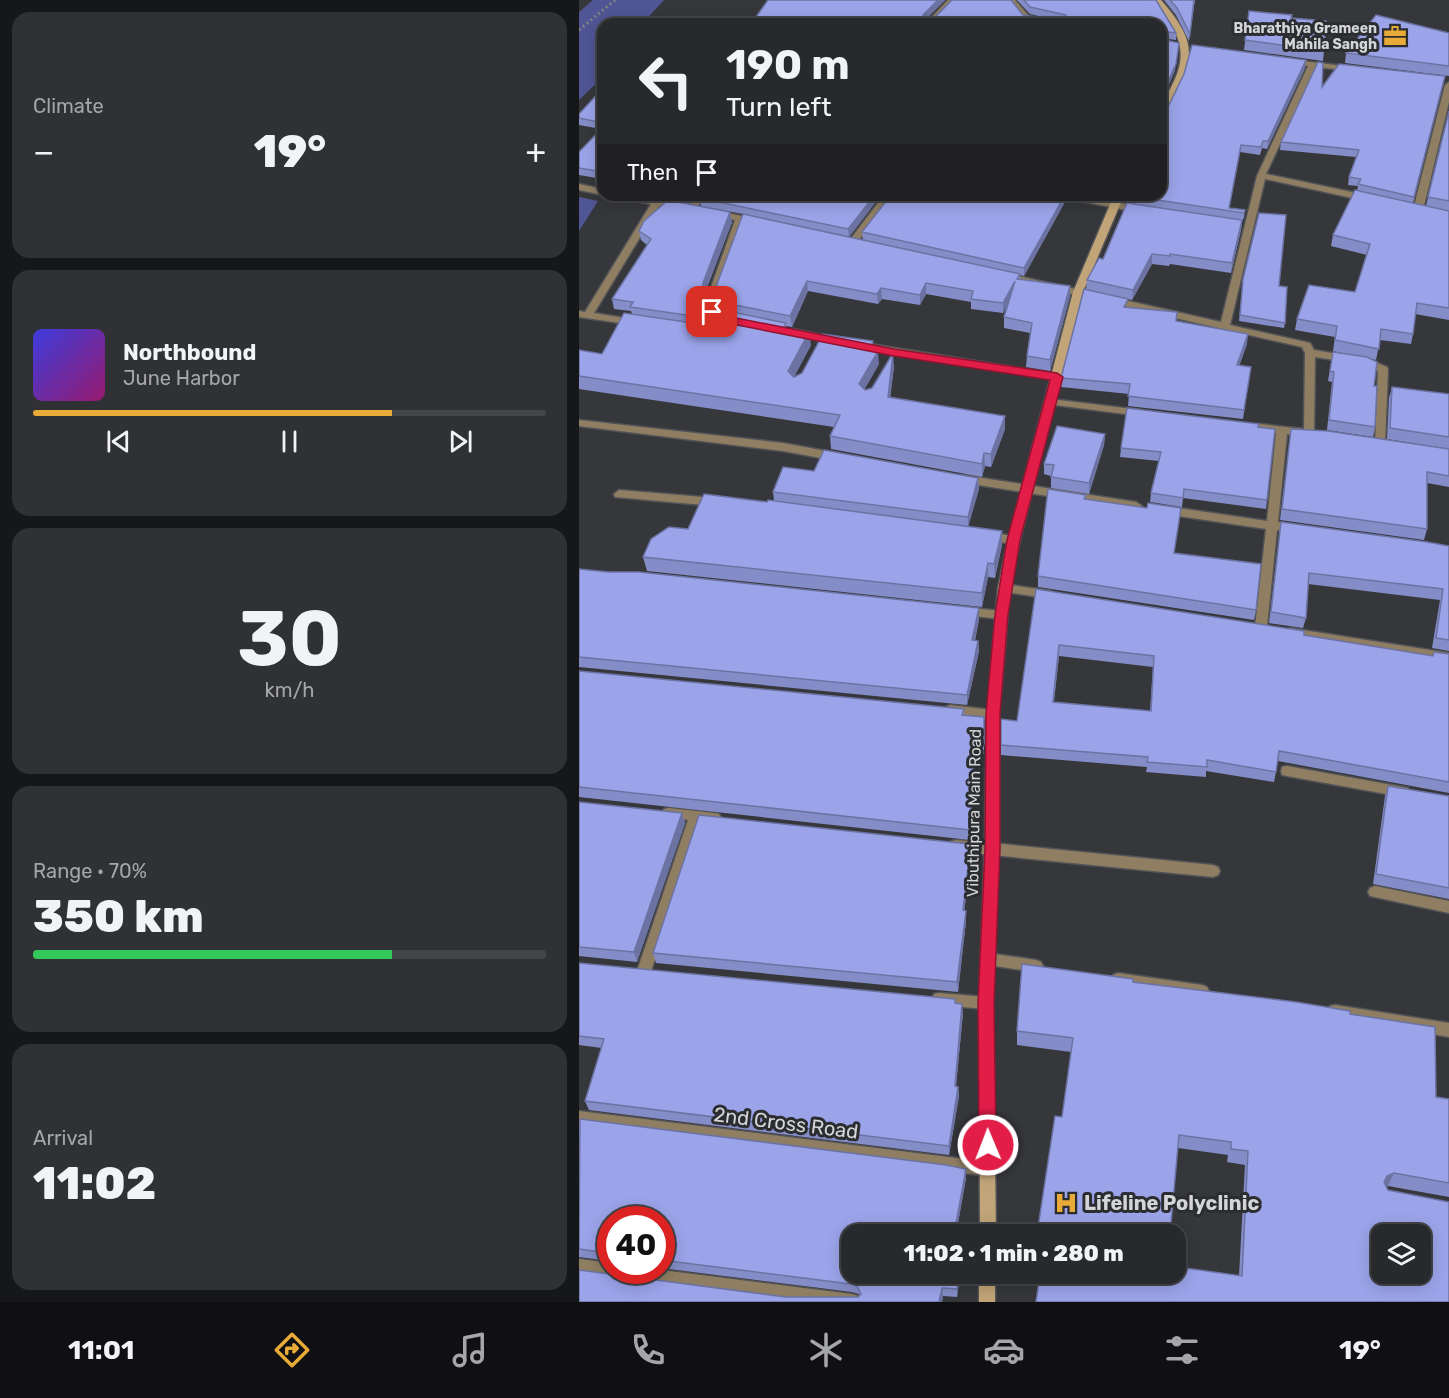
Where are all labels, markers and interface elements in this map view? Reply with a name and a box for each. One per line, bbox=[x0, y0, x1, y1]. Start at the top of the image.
place label: Bharathiya Grameen Mahila Sangh bbox=[1233, 20, 1377, 53]
office icon: Bharathiya Grameen Mahila Sangh bbox=[1382, 23, 1408, 49]
text: 190 m bbox=[726, 40, 850, 90]
icon: left bbox=[627, 42, 705, 120]
text: Turn left bbox=[726, 91, 831, 123]
text: Climate bbox=[33, 94, 104, 118]
text: 19° bbox=[254, 125, 326, 178]
text: − bbox=[33, 132, 54, 171]
text: + bbox=[525, 132, 546, 171]
icon: arrive bbox=[690, 156, 723, 189]
text: Then bbox=[627, 159, 678, 186]
pin bbox=[686, 286, 737, 337]
icon: arrive bbox=[695, 295, 728, 328]
text: Northbound bbox=[123, 339, 256, 366]
text: June Harbor bbox=[123, 366, 240, 390]
icon: previous bbox=[102, 425, 135, 458]
icon: pause bbox=[273, 425, 306, 458]
icon: next bbox=[444, 425, 477, 458]
text: 30 bbox=[237, 592, 342, 685]
text: km/h bbox=[265, 678, 314, 702]
street label: Vibuthipura Main Road bbox=[963, 729, 985, 897]
text: Range · 70% bbox=[33, 859, 147, 883]
text: 350 km bbox=[33, 890, 204, 943]
street label: 2nd Cross Road bbox=[712, 1102, 860, 1144]
position arrow bbox=[956, 1113, 1020, 1177]
text: Arrival bbox=[33, 1126, 93, 1150]
text: 11:02 bbox=[33, 1157, 156, 1210]
hospital icon: Lifeline Polyclinic bbox=[1053, 1190, 1079, 1216]
place label: Lifeline Polyclinic bbox=[1084, 1191, 1259, 1215]
speed limit sign: 40 bbox=[597, 1206, 675, 1284]
map controls bbox=[1371, 1224, 1431, 1284]
button: layers bbox=[1371, 1224, 1431, 1284]
text: 11:02 · 1 min · 280 m bbox=[903, 1240, 1124, 1267]
icon: directions bbox=[271, 1329, 313, 1371]
icon: music bbox=[449, 1329, 491, 1371]
icon: phone bbox=[627, 1329, 669, 1371]
icon: climate bbox=[805, 1329, 847, 1371]
icon: car bbox=[983, 1329, 1025, 1371]
icon: filters bbox=[1161, 1329, 1203, 1371]
text: 11:01 bbox=[68, 1334, 135, 1366]
text: 19° bbox=[1339, 1334, 1381, 1366]

